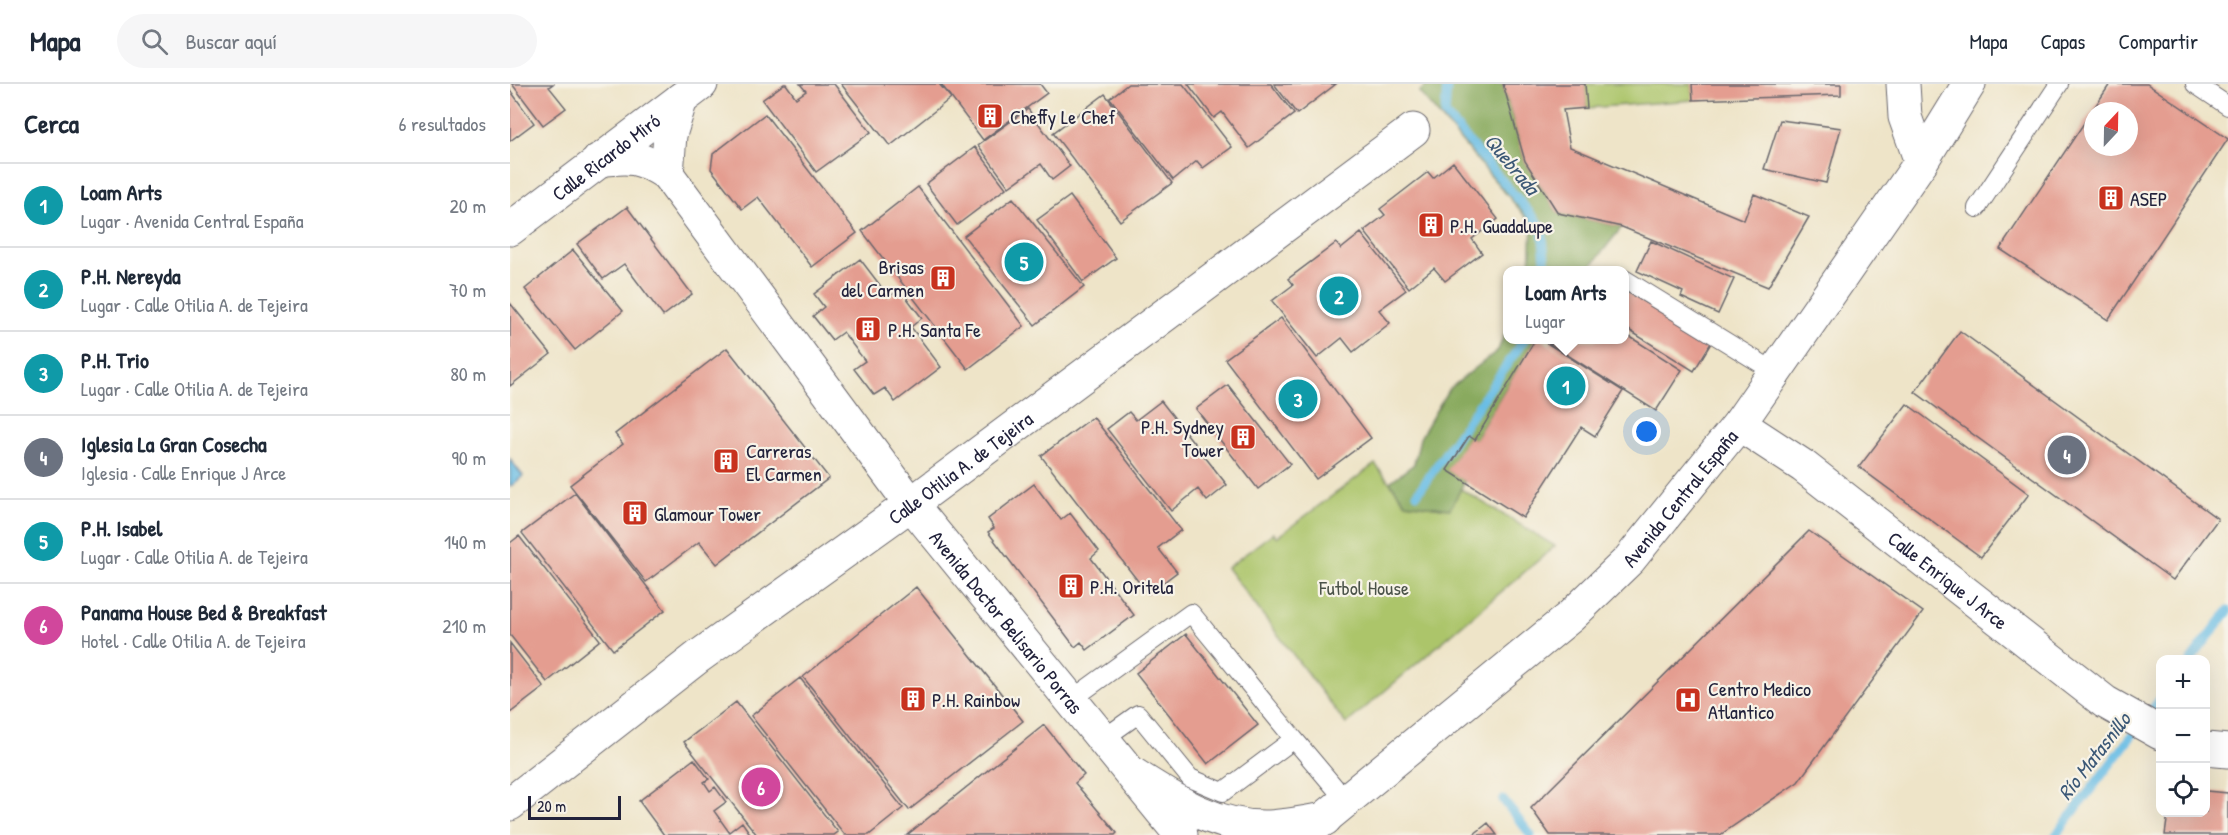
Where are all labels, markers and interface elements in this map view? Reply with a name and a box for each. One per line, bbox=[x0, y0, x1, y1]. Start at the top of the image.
search box bbox=[117, 14, 537, 68]
text: Mapa bbox=[30, 22, 81, 60]
icon: search bbox=[138, 25, 171, 58]
text: Buscar aquí bbox=[186, 26, 277, 56]
text: Mapa bbox=[1969, 27, 2007, 56]
text: Capas bbox=[2040, 27, 2085, 56]
text: Compartir bbox=[2118, 27, 2198, 56]
building icon: Cheffy Le Chef bbox=[975, 101, 1005, 131]
north arrow bbox=[2084, 102, 2138, 156]
place label: Cheffy Le Chef bbox=[1010, 103, 1115, 130]
text: Cerca bbox=[24, 106, 79, 141]
street label: Calle Ricardo Miró bbox=[546, 107, 665, 206]
text: 6 resultados bbox=[398, 110, 486, 137]
water label: Quebrada bbox=[1478, 127, 1548, 203]
text: Loam Arts bbox=[81, 177, 162, 207]
building icon: ASEP bbox=[2096, 183, 2126, 213]
place label: ASEP bbox=[2130, 185, 2167, 212]
text: 1 bbox=[40, 192, 47, 219]
text: 20 m bbox=[449, 192, 486, 219]
text: Lugar · Avenida Central España bbox=[81, 207, 304, 234]
building icon: P.H. Guadalupe bbox=[1416, 210, 1446, 240]
place label: P.H. Guadalupe bbox=[1450, 212, 1553, 239]
pin: 5 bbox=[1004, 240, 1044, 285]
place label: Brisas del Carmen bbox=[841, 253, 924, 303]
text: P.H. Nereyda bbox=[81, 261, 181, 291]
building icon: Brisas del Carmen bbox=[928, 263, 958, 293]
popup bbox=[1503, 266, 1629, 344]
pin: 2 bbox=[1320, 274, 1358, 318]
text: 2 bbox=[39, 276, 48, 303]
text: 70 m bbox=[449, 276, 486, 303]
text: Loam Arts bbox=[1526, 277, 1606, 307]
text: Lugar · Calle Otilia A. de Tejeira bbox=[81, 291, 308, 318]
text: Lugar bbox=[1526, 307, 1565, 334]
building icon: P.H. Santa Fe bbox=[853, 314, 883, 344]
place label: P.H. Santa Fe bbox=[888, 316, 981, 343]
text: P.H. Trio bbox=[81, 345, 149, 375]
text: 3 bbox=[39, 360, 48, 387]
text: 80 m bbox=[450, 360, 486, 387]
pin: 1 bbox=[1546, 364, 1586, 408]
text: Lugar · Calle Otilia A. de Tejeira bbox=[81, 375, 308, 402]
pin: 3 bbox=[1278, 376, 1318, 422]
street label: Calle Otilia A. de Tejeira bbox=[882, 405, 1038, 530]
place label: P.H. Sydney Tower bbox=[1141, 413, 1224, 463]
your location bbox=[1632, 417, 1661, 446]
building icon: P.H. Sydney Tower bbox=[1228, 422, 1258, 452]
street label: Avenida Central España bbox=[1615, 423, 1743, 572]
text: Iglesia La Gran Cosecha bbox=[81, 429, 267, 459]
pin: 4 bbox=[2048, 432, 2086, 478]
place label: Carreras El Carmen bbox=[746, 437, 822, 487]
text: 4 bbox=[40, 444, 47, 471]
text: 90 m bbox=[452, 444, 486, 471]
building icon: Carreras El Carmen bbox=[711, 446, 741, 476]
text: Iglesia · Calle Enrique J Arce bbox=[81, 459, 286, 486]
building icon: Glamour Tower bbox=[620, 498, 650, 528]
place label: Glamour Tower bbox=[654, 500, 761, 527]
text: P.H. Isabel bbox=[81, 513, 162, 543]
street label: Avenida Doctor Belisario Porras bbox=[924, 524, 1090, 719]
street label: Calle Enrique J Arce bbox=[1883, 524, 2014, 635]
text: 5 bbox=[39, 528, 48, 555]
text: 140 m bbox=[444, 528, 486, 555]
text: Lugar · Calle Otilia A. de Tejeira bbox=[81, 543, 308, 570]
building icon: P.H. Oritela bbox=[1056, 571, 1086, 601]
place label: P.H. Oritela bbox=[1090, 573, 1174, 600]
park label: Futbol House bbox=[1318, 574, 1409, 601]
text: Panama House Bed & Breakfast bbox=[81, 597, 327, 627]
text: 6 bbox=[40, 612, 47, 639]
text: 210 m bbox=[442, 612, 486, 639]
text: Hotel · Calle Otilia A. de Tejeira bbox=[81, 627, 305, 654]
map controls bbox=[2156, 655, 2210, 817]
button: + bbox=[2156, 655, 2210, 709]
place label: Centro Medico Atlantico bbox=[1708, 675, 1811, 725]
building icon: P.H. Rainbow bbox=[898, 684, 928, 714]
hospital icon: Centro Medico Atlantico bbox=[1673, 685, 1703, 715]
place label: P.H. Rainbow bbox=[932, 686, 1020, 713]
water label: Río Matasnillo bbox=[2051, 705, 2138, 806]
button: − bbox=[2156, 709, 2210, 763]
button: locate bbox=[2156, 763, 2210, 817]
pin: 6 bbox=[742, 764, 780, 810]
scale bar bbox=[528, 793, 621, 820]
text: 20 m bbox=[537, 795, 566, 817]

